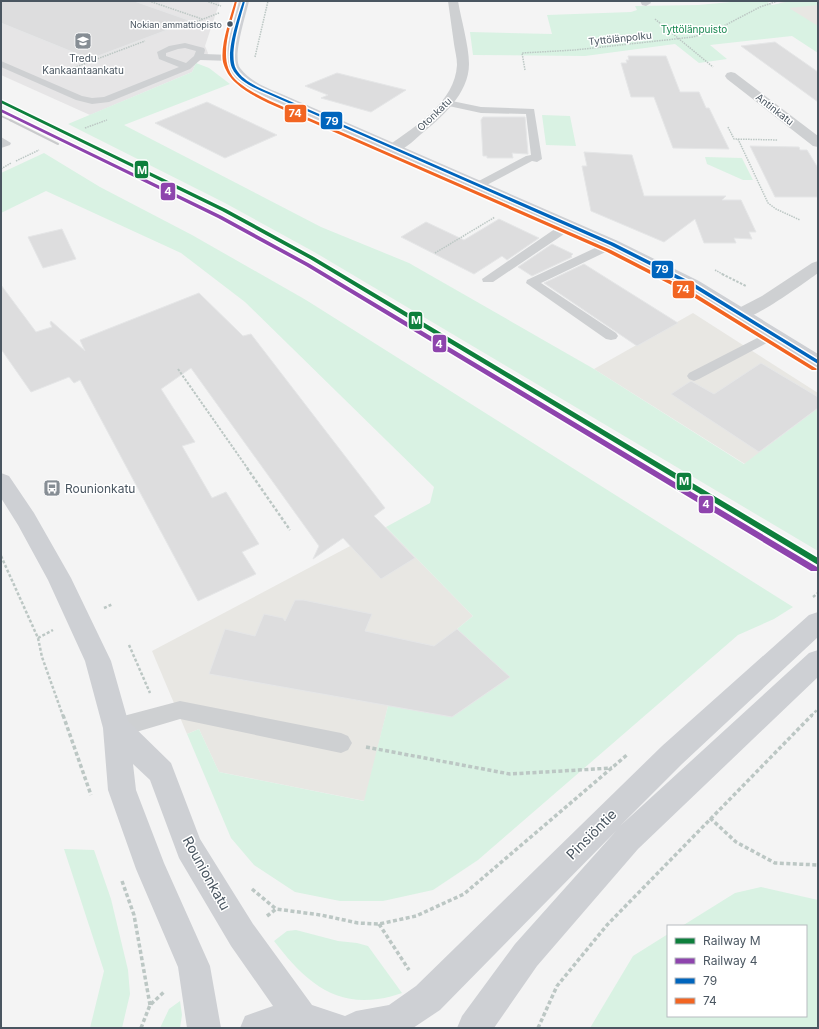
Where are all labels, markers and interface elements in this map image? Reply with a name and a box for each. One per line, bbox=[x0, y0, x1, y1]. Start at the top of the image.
place label: Nokian ammattiopisto bbox=[130, 19, 222, 30]
marker: Nokian ammattiopisto bbox=[225, 19, 235, 29]
park label: Tyttölänpuisto bbox=[661, 23, 727, 35]
street label: Tyttölänpolku bbox=[588, 29, 652, 47]
school or university icon: Tredu Kankaantaankatu bbox=[73, 31, 93, 51]
place label: Tredu Kankaantaankatu bbox=[42, 52, 124, 76]
street label: Antinkatu bbox=[754, 91, 796, 128]
street label: Otonkatu bbox=[414, 95, 454, 133]
line badge: 74 bbox=[284, 104, 307, 123]
text: 74 bbox=[288, 106, 302, 120]
line badge: 79 bbox=[320, 111, 343, 130]
text: 79 bbox=[325, 114, 339, 128]
line badge: M bbox=[134, 160, 149, 179]
text: M bbox=[137, 163, 147, 177]
line badge: 4 bbox=[160, 182, 176, 201]
text: 4 bbox=[164, 184, 172, 198]
line badge: 79 bbox=[651, 260, 674, 279]
text: 79 bbox=[655, 262, 669, 276]
line badge: 74 bbox=[672, 280, 695, 299]
text: 74 bbox=[676, 282, 690, 296]
line badge: M bbox=[408, 311, 423, 330]
text: M bbox=[411, 313, 421, 327]
line badge: 4 bbox=[432, 334, 447, 353]
text: 4 bbox=[435, 337, 443, 351]
line badge: M bbox=[676, 472, 692, 491]
text: M bbox=[679, 474, 689, 488]
bus stop icon: Rounionkatu bbox=[42, 478, 62, 498]
place label: Rounionkatu bbox=[65, 481, 135, 496]
line badge: 4 bbox=[698, 495, 714, 514]
text: 4 bbox=[702, 497, 710, 511]
street label: Pinsiöntie bbox=[562, 805, 620, 863]
street label: Rounionkatu bbox=[180, 833, 234, 913]
legend bbox=[667, 925, 807, 1017]
text: Railway M bbox=[703, 933, 761, 948]
text: Railway 4 bbox=[703, 953, 758, 968]
text: 79 bbox=[703, 973, 717, 988]
text: 74 bbox=[703, 993, 717, 1008]

